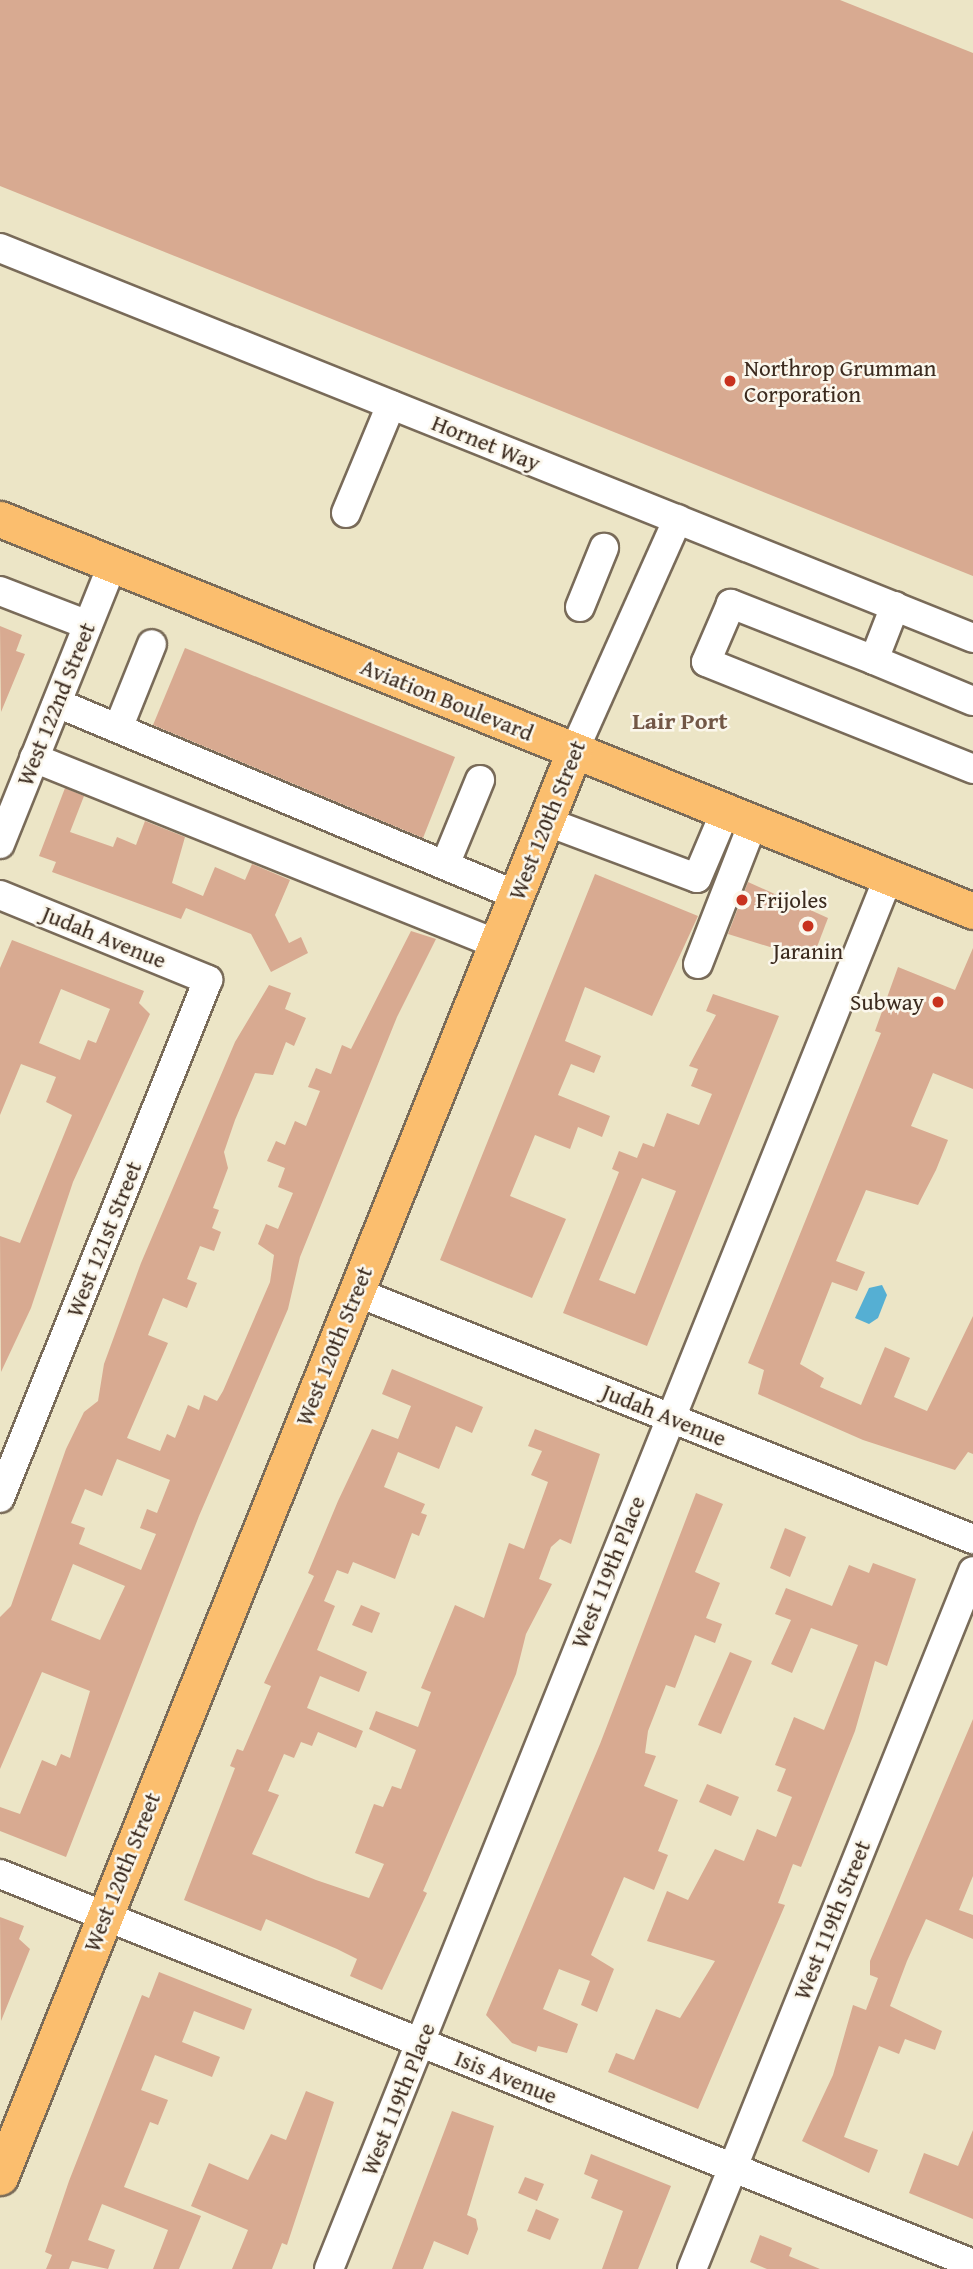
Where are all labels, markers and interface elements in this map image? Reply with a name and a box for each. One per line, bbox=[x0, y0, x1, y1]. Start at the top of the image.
place label: Northrop Grumman Corporation bbox=[744, 354, 936, 408]
marker: Northrop Grumman Corporation bbox=[722, 373, 738, 389]
street label: Hornet Way bbox=[428, 409, 544, 477]
street label: West 122nd Street bbox=[11, 618, 101, 790]
street label: Aviation Boulevard bbox=[357, 653, 537, 747]
district label: Lair Port bbox=[632, 707, 728, 735]
street label: West 120th Street bbox=[503, 736, 591, 904]
place label: Frijoles bbox=[756, 886, 827, 914]
marker: Frijoles bbox=[734, 892, 750, 908]
street label: Judah Avenue bbox=[38, 900, 170, 974]
marker: Jaranin bbox=[800, 918, 816, 934]
place label: Jaranin bbox=[773, 937, 843, 965]
place label: Subway bbox=[850, 988, 924, 1016]
marker: Subway bbox=[930, 994, 946, 1010]
street label: West 121st Street bbox=[60, 1157, 148, 1321]
street label: West 120th Street bbox=[290, 1262, 378, 1430]
street label: Judah Avenue bbox=[598, 1378, 730, 1452]
street label: West 119th Place bbox=[565, 1492, 651, 1652]
street label: West 120th Street bbox=[78, 1788, 166, 1956]
street label: West 119th Street bbox=[788, 1836, 876, 2004]
street label: West 119th Place bbox=[355, 2019, 441, 2179]
street label: Isis Avenue bbox=[451, 2044, 561, 2110]

